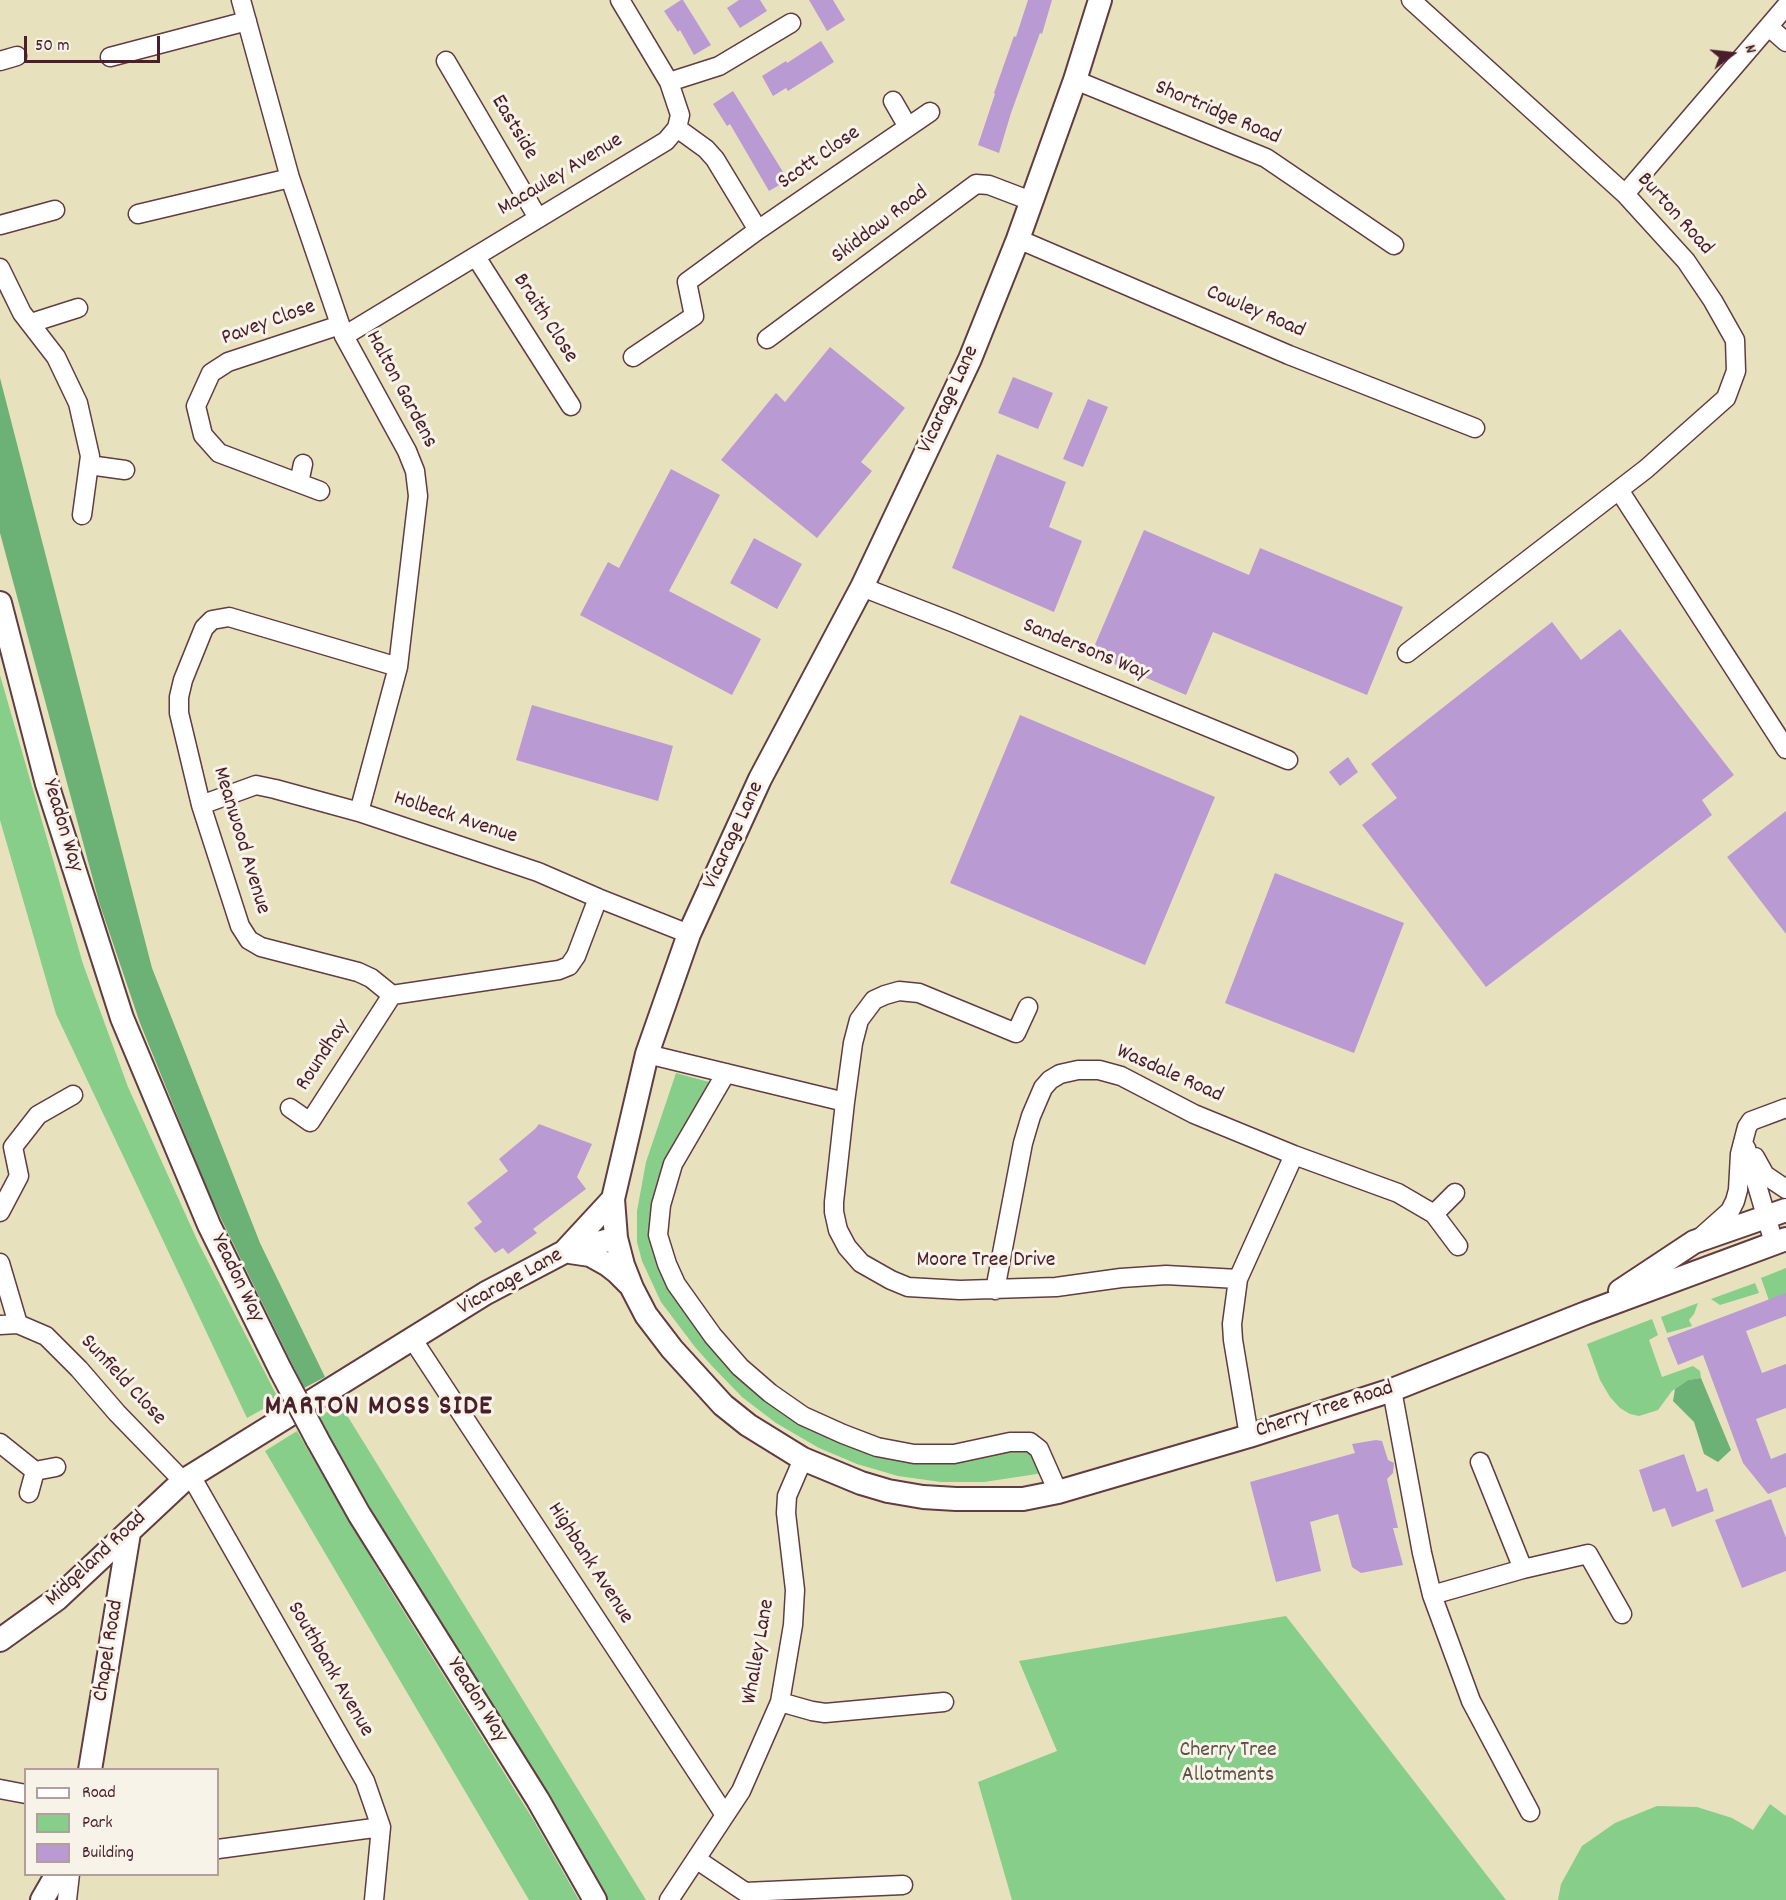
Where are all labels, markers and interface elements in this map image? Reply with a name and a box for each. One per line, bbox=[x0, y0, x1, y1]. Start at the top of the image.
scale bar bbox=[27, 24, 164, 62]
north arrow bbox=[1702, 24, 1762, 84]
text: 50 m bbox=[35, 34, 70, 59]
text: N bbox=[1738, 42, 1762, 56]
street label: Shortridge Road bbox=[1150, 76, 1284, 152]
street label: Eastside bbox=[483, 91, 543, 165]
street label: Scott Close bbox=[774, 121, 866, 197]
street label: Macauley Avenue bbox=[494, 128, 628, 224]
street label: Burton Road bbox=[1630, 168, 1718, 262]
street label: Skiddaw Road bbox=[828, 181, 934, 271]
street label: Braith Close bbox=[505, 269, 583, 369]
street label: Cowley Road bbox=[1202, 280, 1308, 346]
street label: Pavey Close bbox=[218, 295, 320, 353]
street label: Halton Gardens bbox=[358, 327, 442, 453]
street label: Vicarage Lane bbox=[914, 342, 986, 458]
street label: Sandersons Way bbox=[1018, 614, 1152, 688]
street label: Meanwood Avenue bbox=[205, 764, 275, 918]
street label: Yeadon Way bbox=[34, 777, 88, 875]
street label: Vicarage Lane bbox=[699, 778, 771, 894]
street label: Holbeck Avenue bbox=[390, 787, 520, 851]
street label: Roundhay bbox=[291, 1015, 357, 1097]
street label: Wasdale Road bbox=[1112, 1040, 1226, 1110]
street label: Yeadon Way bbox=[203, 1230, 269, 1328]
street label: Vicarage Lane bbox=[454, 1243, 568, 1323]
street label: Moore Tree Drive bbox=[916, 1249, 1056, 1275]
street label: Sunfield Close bbox=[73, 1330, 171, 1432]
street label: Cherry Tree Road bbox=[1253, 1376, 1397, 1446]
district label: MARTON MOSS SIDE bbox=[265, 1392, 493, 1426]
street label: Highbank Avenue bbox=[540, 1498, 638, 1630]
street label: Midgeland Road bbox=[41, 1506, 153, 1614]
street label: Whalley Lane bbox=[738, 1597, 782, 1707]
street label: Chapel Road bbox=[89, 1598, 131, 1704]
street label: Southbank Avenue bbox=[280, 1598, 378, 1742]
street label: Yeadon Way bbox=[440, 1654, 512, 1748]
park label: Cherry Tree Allotments bbox=[1179, 1739, 1277, 1790]
legend bbox=[24, 1768, 219, 1876]
text: Road bbox=[82, 1781, 116, 1806]
text: Park bbox=[82, 1811, 113, 1836]
text: Building bbox=[82, 1841, 134, 1866]

